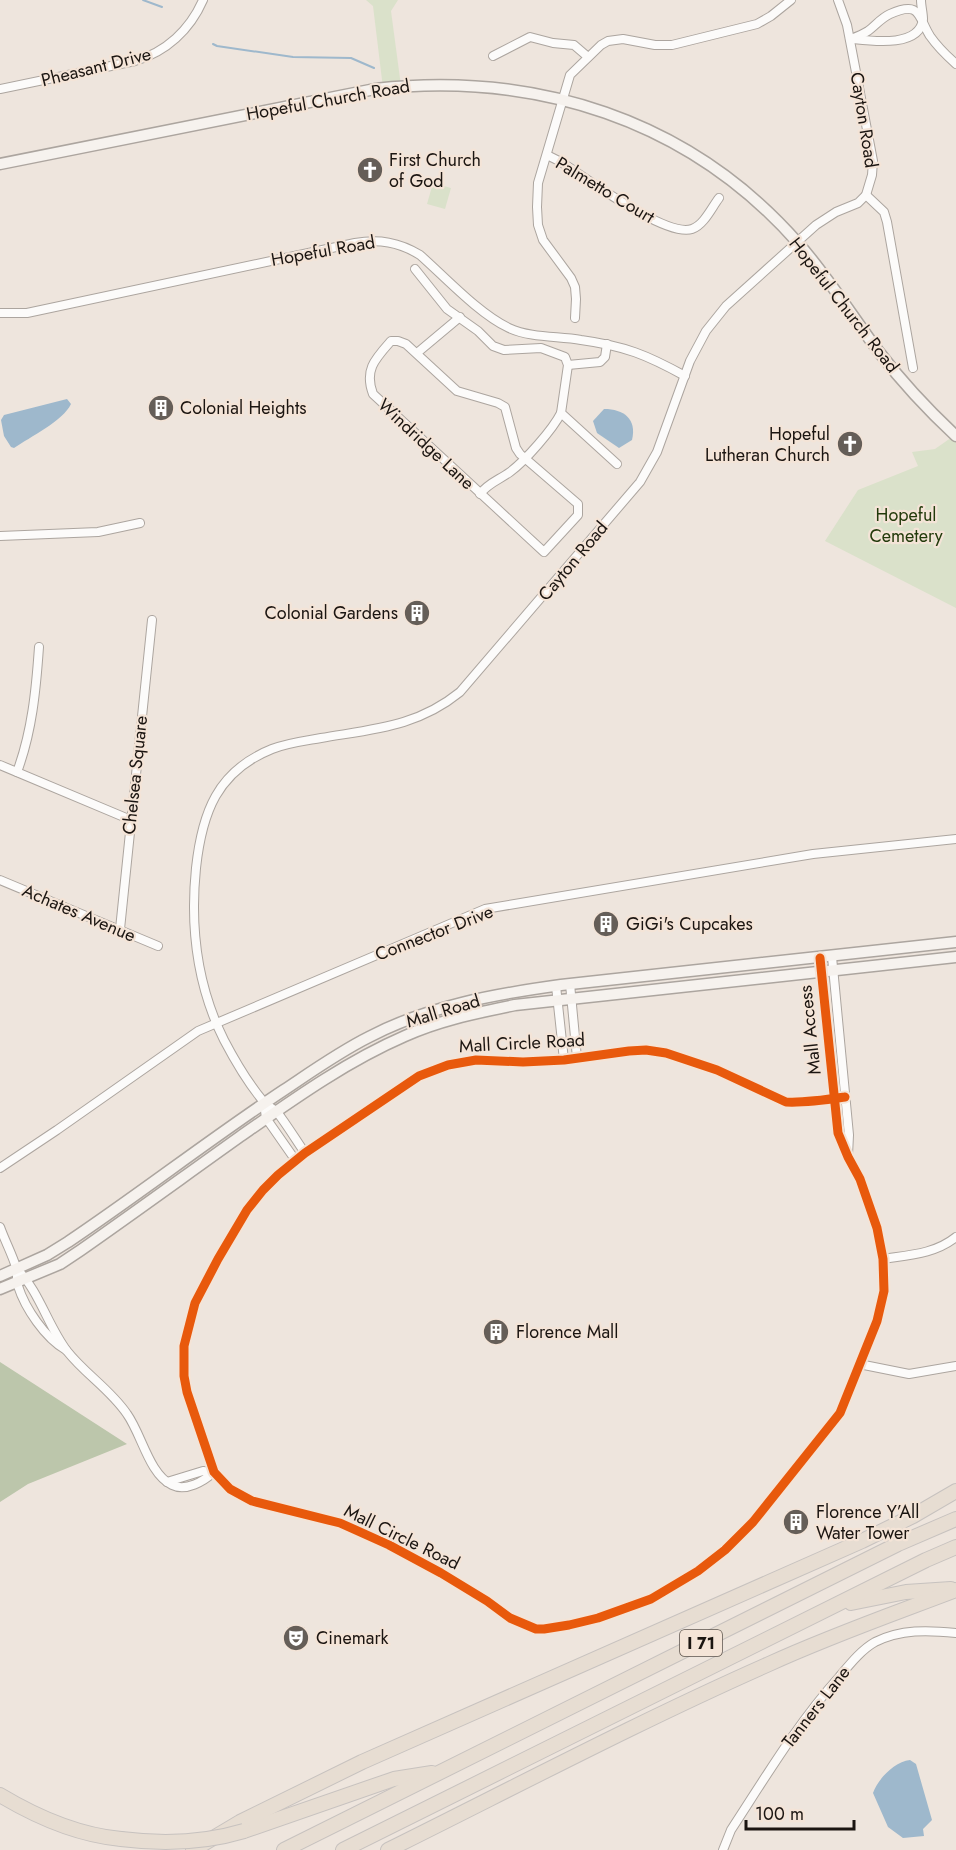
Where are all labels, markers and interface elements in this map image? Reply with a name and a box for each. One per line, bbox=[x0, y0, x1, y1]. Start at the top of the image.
street label: Pheasant Drive bbox=[38, 41, 154, 93]
street label: Cayton Road bbox=[844, 70, 884, 170]
street label: Hopeful Church Road bbox=[244, 73, 412, 127]
place label: First Church of God bbox=[389, 147, 481, 194]
street label: Palmetto Court bbox=[551, 150, 660, 230]
church icon: First Church of God bbox=[355, 155, 385, 185]
street label: Hopeful Road bbox=[269, 229, 377, 273]
street label: Hopeful Church Road bbox=[783, 232, 905, 378]
street label: Windridge Lane bbox=[372, 392, 480, 496]
building icon: Colonial Heights bbox=[146, 393, 176, 423]
place label: Colonial Heights bbox=[180, 395, 307, 421]
place label: Hopeful Lutheran Church bbox=[705, 421, 830, 468]
church icon: Hopeful Lutheran Church bbox=[835, 429, 865, 459]
park label: Hopeful Cemetery bbox=[869, 502, 943, 549]
street label: Cayton Road bbox=[532, 516, 614, 606]
building icon: Colonial Gardens bbox=[402, 598, 432, 628]
place label: Colonial Gardens bbox=[265, 600, 398, 626]
street label: Chelsea Square bbox=[116, 714, 154, 836]
street label: Achates Avenue bbox=[18, 877, 140, 949]
street label: Connector Drive bbox=[371, 899, 497, 967]
building icon: GiGi's Cupcakes bbox=[591, 909, 621, 939]
place label: GiGi's Cupcakes bbox=[626, 911, 753, 937]
street label: Mall Access bbox=[792, 984, 828, 1076]
street label: Mall Road bbox=[403, 987, 483, 1035]
street label: Mall Circle Road bbox=[458, 1027, 586, 1059]
building icon: Florence Mall bbox=[481, 1317, 511, 1347]
place label: Florence Mall bbox=[516, 1319, 618, 1345]
street label: Mall Circle Road bbox=[340, 1498, 464, 1576]
place label: Florence Y’All Water Tower bbox=[816, 1499, 919, 1546]
building icon: Florence Y’All Water Tower bbox=[781, 1507, 811, 1537]
theatre icon: Cinemark bbox=[281, 1623, 311, 1653]
place label: Cinemark bbox=[316, 1625, 389, 1651]
road number: I 71 bbox=[680, 1630, 722, 1656]
street label: Tanners Lane bbox=[776, 1660, 856, 1754]
scale bar bbox=[746, 1793, 854, 1831]
text: 100 m bbox=[755, 1801, 804, 1827]

